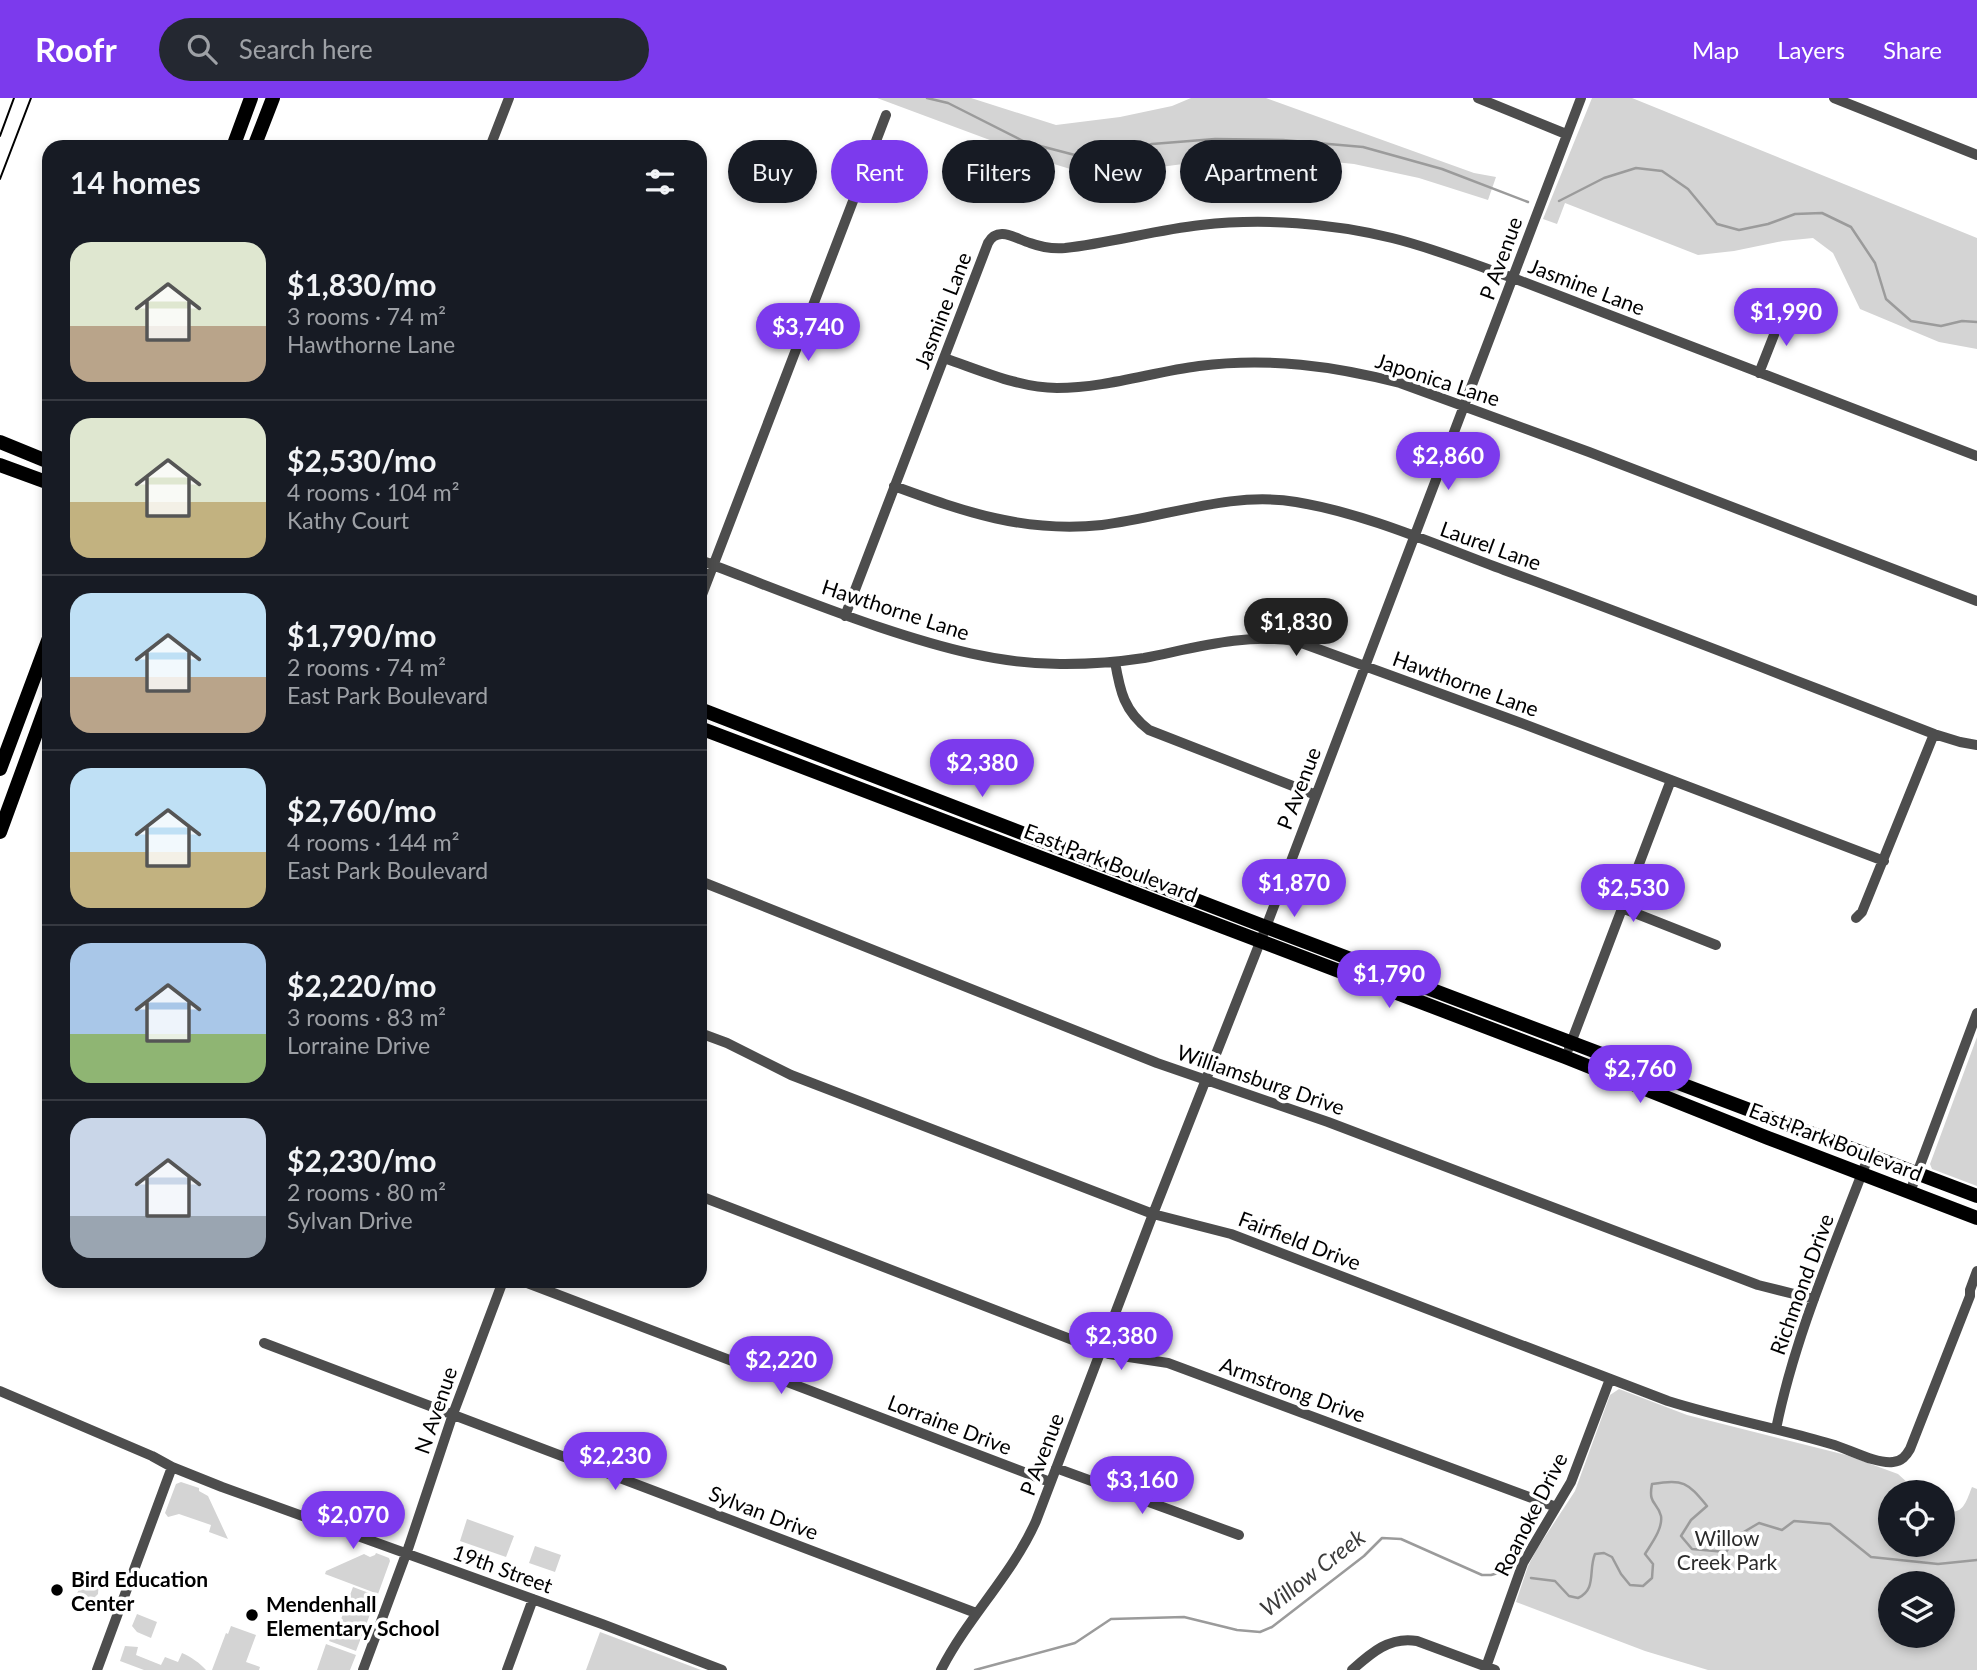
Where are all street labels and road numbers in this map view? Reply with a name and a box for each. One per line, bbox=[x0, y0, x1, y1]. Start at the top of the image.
street label: P Avenue bbox=[1474, 213, 1526, 303]
street label: Jasmine Lane bbox=[908, 248, 976, 372]
street label: Jasmine Lane bbox=[1525, 252, 1649, 320]
street label: Japonica Lane bbox=[1373, 347, 1503, 411]
street label: Laurel Lane bbox=[1437, 515, 1545, 575]
street label: Hawthorne Lane bbox=[819, 573, 973, 645]
street label: Hawthorne Lane bbox=[1390, 645, 1542, 721]
street label: P Avenue bbox=[1271, 743, 1325, 833]
street label: East Park Boulevard bbox=[1021, 817, 1201, 907]
street label: Williamsburg Drive bbox=[1174, 1039, 1348, 1119]
street label: East Park Boulevard bbox=[1746, 1096, 1926, 1186]
street label: Fairfield Drive bbox=[1235, 1205, 1365, 1275]
street label: Richmond Drive bbox=[1764, 1210, 1838, 1358]
street label: Armstrong Drive bbox=[1217, 1351, 1369, 1427]
street label: N Avenue bbox=[408, 1363, 462, 1457]
street label: Lorraine Drive bbox=[884, 1389, 1016, 1459]
street label: P Avenue bbox=[1014, 1409, 1068, 1499]
street label: Roanoke Drive bbox=[1488, 1448, 1572, 1580]
street label: Sylvan Drive bbox=[706, 1480, 822, 1544]
street label: 19th Street bbox=[450, 1538, 557, 1598]

